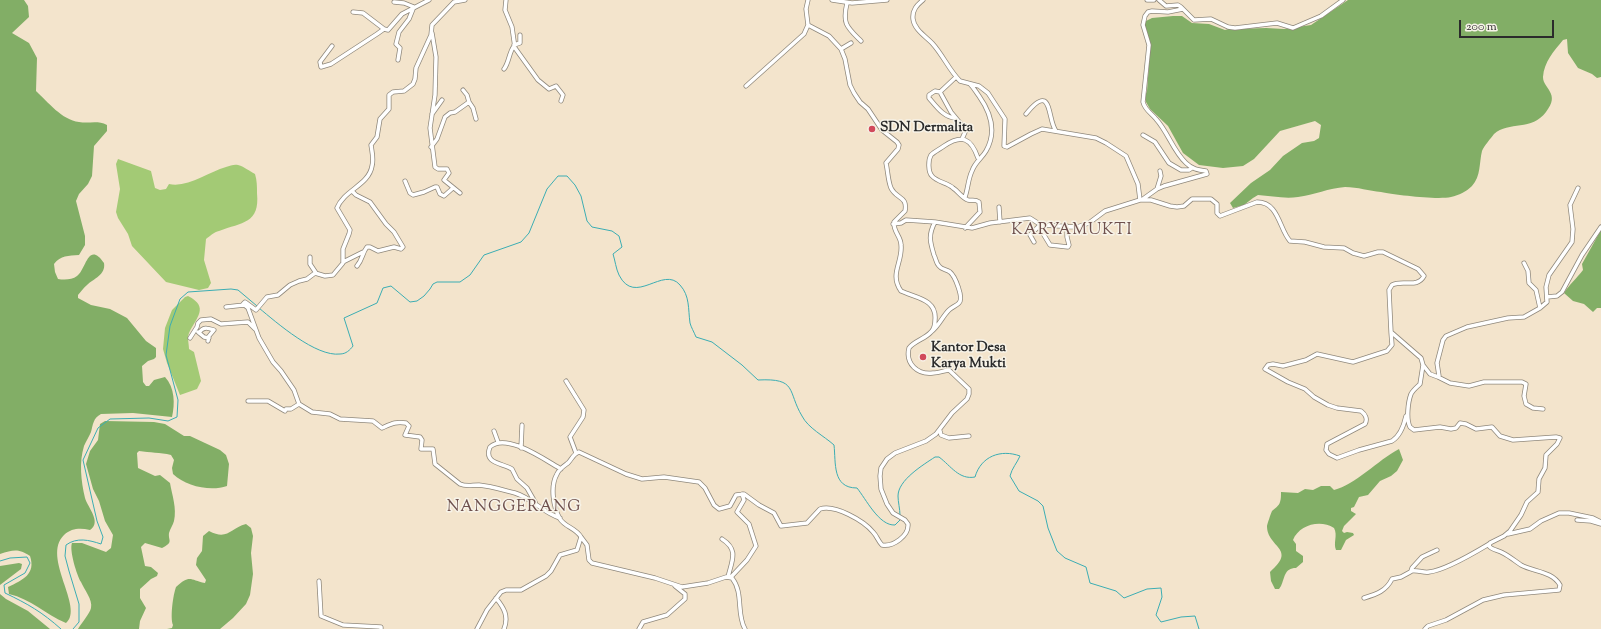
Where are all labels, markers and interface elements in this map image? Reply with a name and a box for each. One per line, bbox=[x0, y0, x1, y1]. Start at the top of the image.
scale bar bbox=[1461, 12, 1556, 38]
text: 200 m bbox=[1466, 18, 1497, 36]
place label: SDN Dermalita bbox=[880, 121, 973, 137]
marker: SDN Dermalita bbox=[867, 124, 877, 134]
district label: KARYAMUKTI bbox=[1011, 221, 1133, 241]
place label: Kantor Desa Karya Mukti bbox=[931, 341, 1006, 374]
marker: Kantor Desa Karya Mukti bbox=[918, 352, 928, 362]
district label: NANGGERANG bbox=[447, 498, 581, 518]

